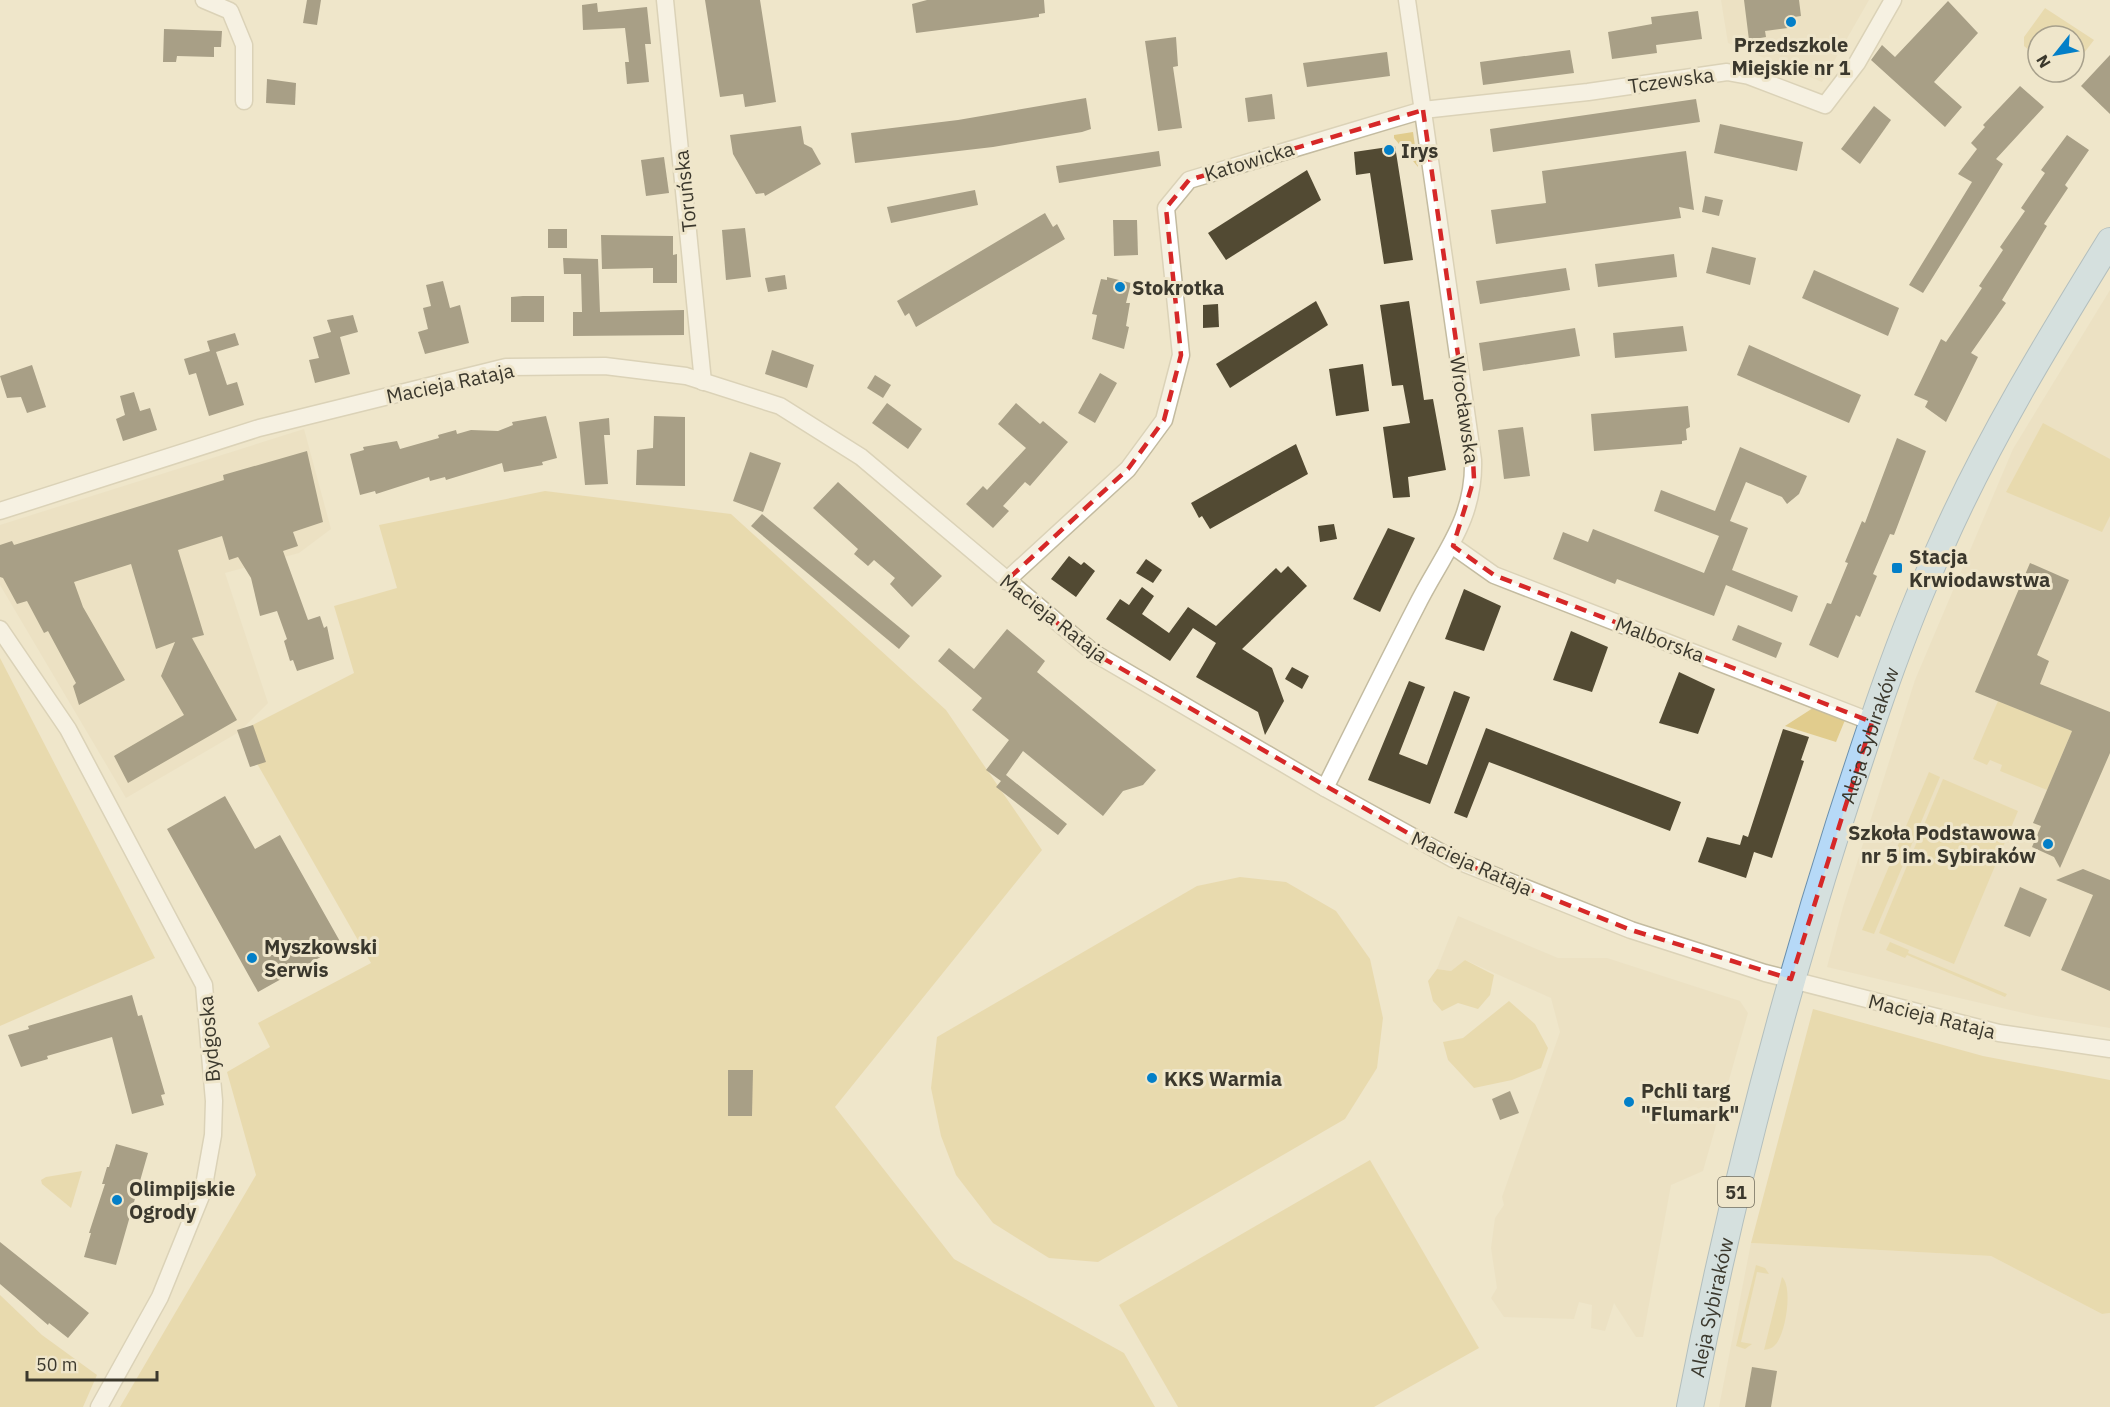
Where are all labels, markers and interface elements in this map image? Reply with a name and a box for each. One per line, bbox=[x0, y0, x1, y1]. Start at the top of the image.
marker: Przedszkole Miejskie nr 1 bbox=[1784, 15, 1798, 29]
north arrow bbox=[2026, 24, 2086, 84]
place label: Przedszkole Miejskie nr 1 bbox=[1731, 31, 1851, 81]
text: N bbox=[2032, 52, 2055, 72]
street label: Tczewska bbox=[1626, 61, 1716, 99]
street label: Katowicka bbox=[1201, 134, 1298, 187]
place label: Irys bbox=[1401, 137, 1438, 164]
marker: Irys bbox=[1382, 143, 1396, 157]
street label: Toruńska bbox=[667, 148, 703, 233]
place label: Stokrotka bbox=[1132, 274, 1225, 301]
marker: Stokrotka bbox=[1113, 280, 1127, 294]
street label: Wrocławska bbox=[1444, 354, 1486, 466]
street label: Macieja Rataja bbox=[384, 356, 517, 410]
place label: Stacja Krwiodawstwa bbox=[1909, 543, 2050, 593]
marker: Stacja Krwiodawstwa bbox=[1890, 561, 1904, 575]
street label: Macieja Rataja bbox=[994, 567, 1114, 669]
street label: Malborska bbox=[1612, 610, 1709, 668]
street label: Aleja Sybiraków bbox=[1833, 663, 1904, 807]
place label: Szkoła Podstawowa nr 5 im. Sybiraków bbox=[1848, 819, 2036, 869]
street label: Macieja Rataja bbox=[1407, 824, 1537, 902]
marker: Szkoła Podstawowa nr 5 im. Sybiraków bbox=[2041, 837, 2055, 851]
place label: Myszkowski Serwis bbox=[264, 933, 377, 983]
marker: Myszkowski Serwis bbox=[245, 951, 259, 965]
street label: Macieja Rataja bbox=[1866, 987, 1999, 1045]
street label: Bydgoska bbox=[192, 994, 226, 1083]
place label: KKS Warmia bbox=[1164, 1065, 1282, 1092]
marker: KKS Warmia bbox=[1145, 1071, 1159, 1085]
place label: Pchli targ "Flumark" bbox=[1641, 1077, 1739, 1127]
marker: Pchli targ "Flumark" bbox=[1622, 1095, 1636, 1109]
place label: Olimpijskie Ogrody bbox=[129, 1175, 235, 1225]
road number: 51 bbox=[1718, 1177, 1754, 1207]
marker: Olimpijskie Ogrody bbox=[110, 1193, 124, 1207]
street label: Aleja Sybiraków bbox=[1683, 1234, 1739, 1379]
scale bar bbox=[27, 1344, 158, 1382]
text: 50 m bbox=[36, 1353, 78, 1376]

